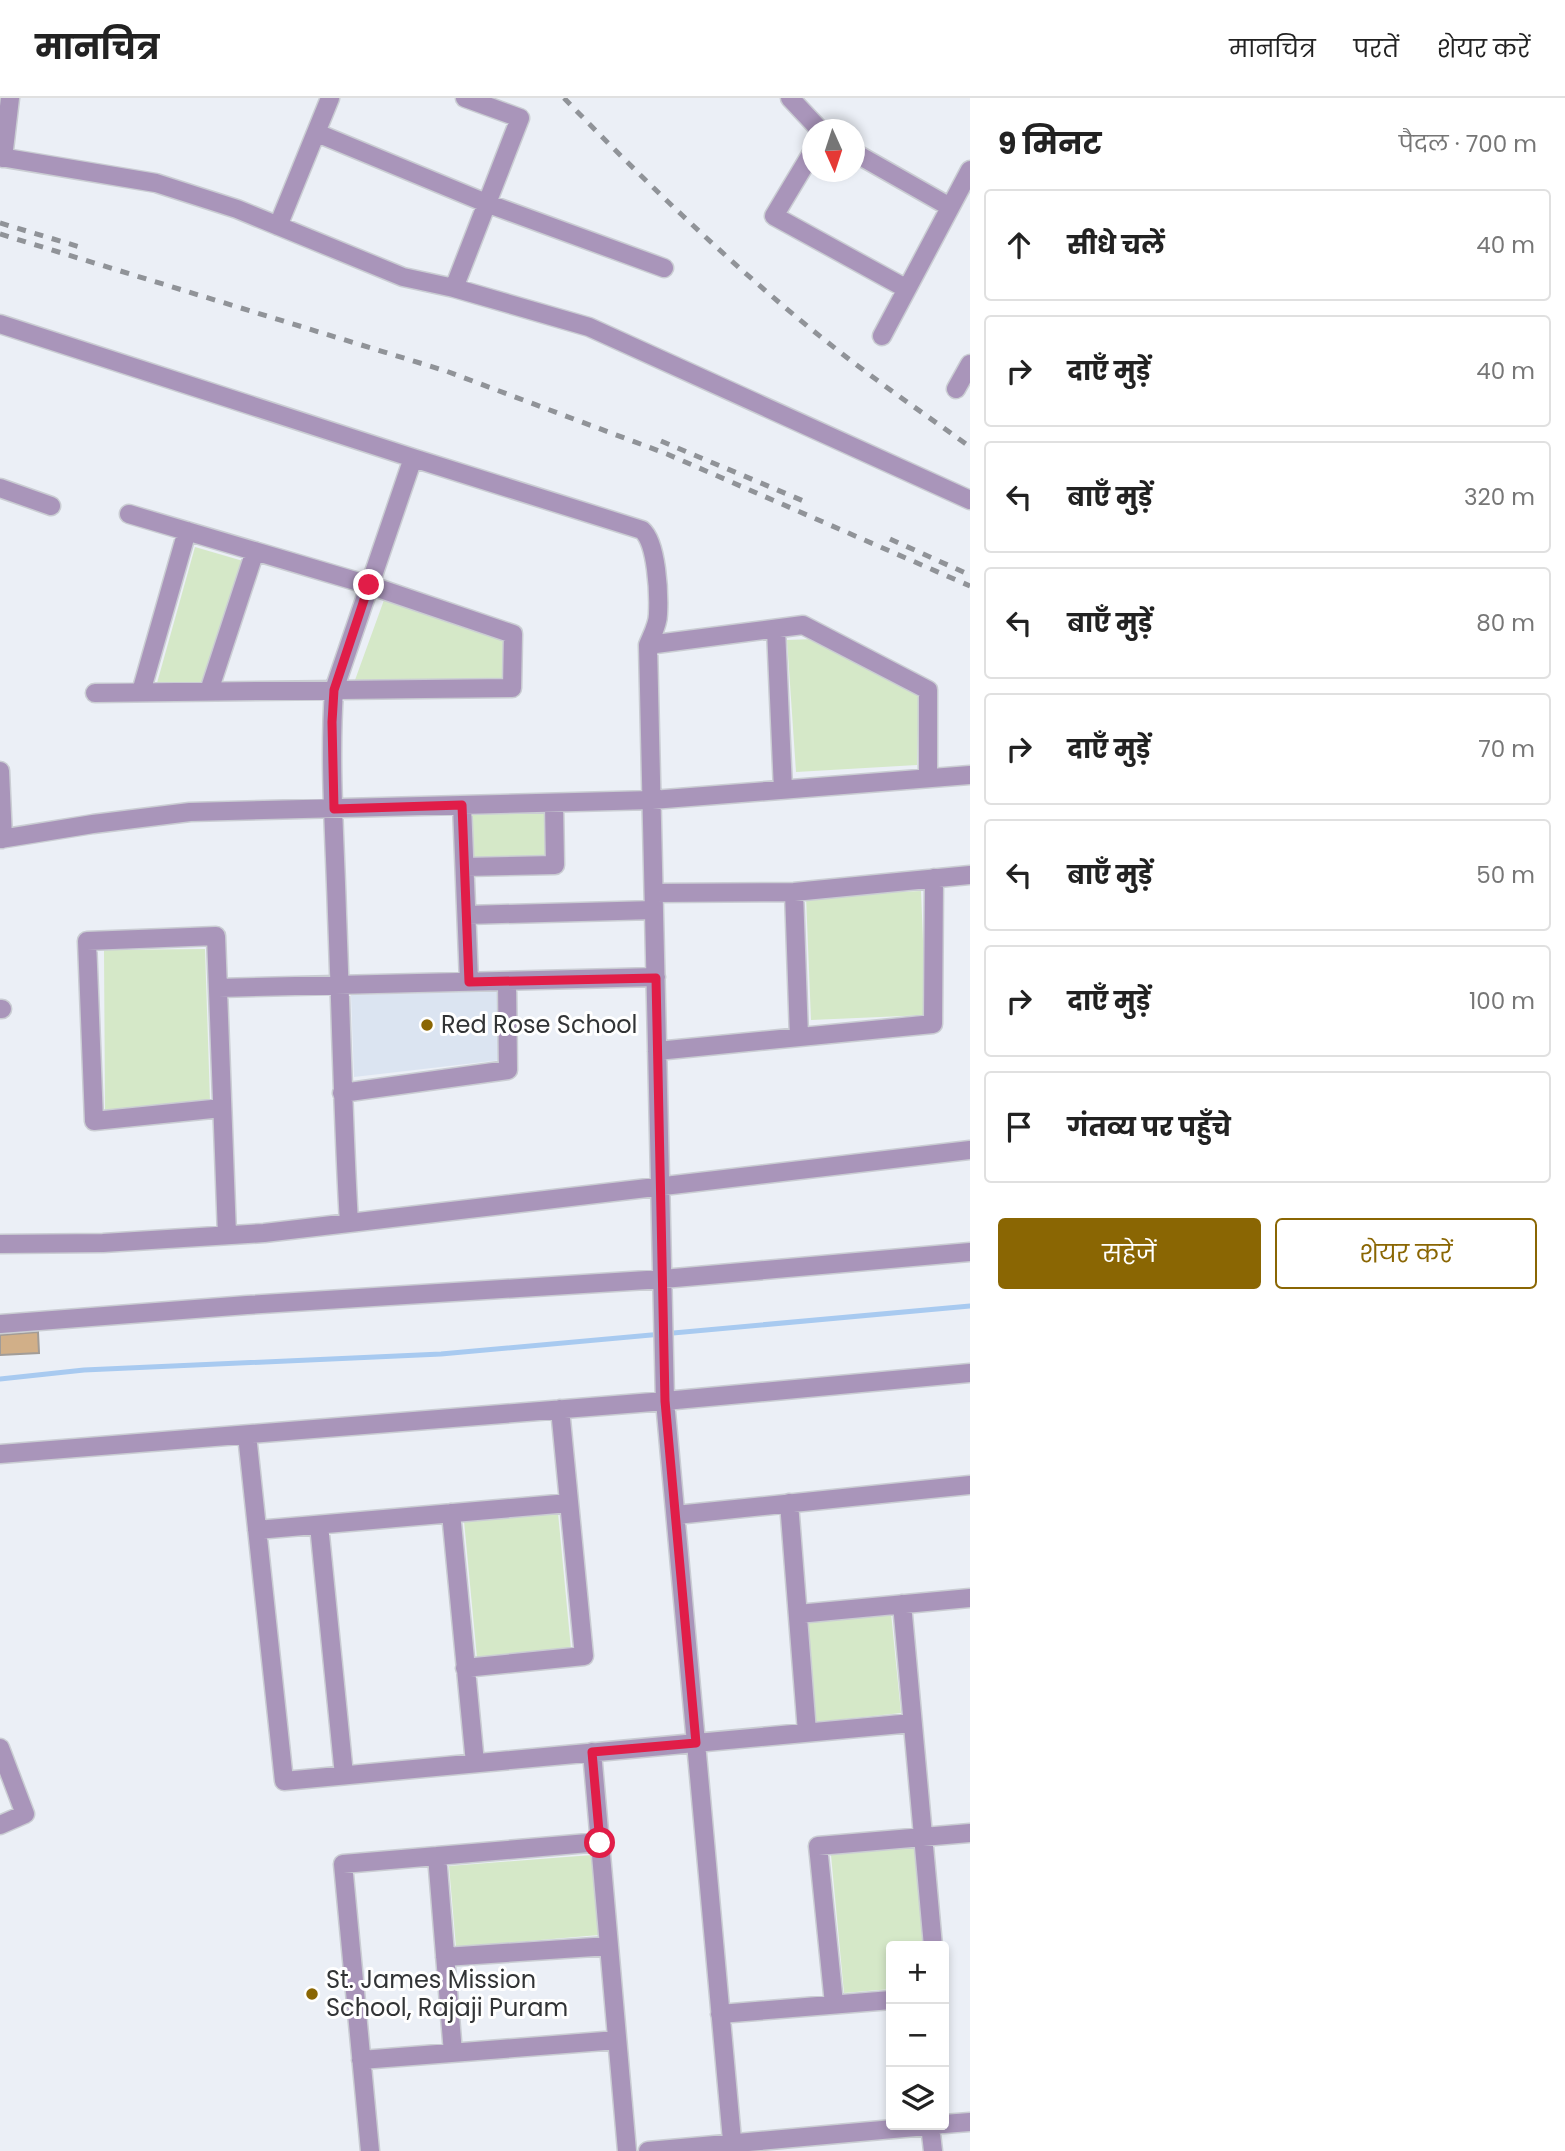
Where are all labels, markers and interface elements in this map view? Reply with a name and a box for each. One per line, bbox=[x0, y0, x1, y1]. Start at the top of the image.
text: मानचित्र bbox=[35, 24, 159, 71]
text: मानचित्र bbox=[1229, 32, 1316, 65]
text: परतें bbox=[1354, 32, 1399, 65]
text: शेयर करें bbox=[1437, 32, 1530, 65]
north arrow bbox=[802, 119, 865, 182]
text: 9 मिनट bbox=[998, 122, 1102, 165]
text: पैदल · 700 m bbox=[1399, 128, 1537, 160]
icon: ahead bbox=[1000, 226, 1038, 264]
text: सीधे चलें bbox=[1067, 227, 1165, 263]
text: 40 m bbox=[1476, 229, 1535, 261]
icon: right bbox=[1000, 352, 1038, 390]
text: दाएँ मुड़ें bbox=[1067, 353, 1150, 389]
text: 40 m bbox=[1476, 355, 1535, 387]
icon: left bbox=[1000, 478, 1038, 516]
text: बाएँ मुड़ें bbox=[1067, 479, 1152, 515]
text: 320 m bbox=[1464, 481, 1535, 513]
route end bbox=[353, 569, 384, 600]
icon: left bbox=[1000, 604, 1038, 642]
text: बाएँ मुड़ें bbox=[1067, 605, 1152, 641]
text: 80 m bbox=[1476, 607, 1535, 639]
icon: right bbox=[1000, 730, 1038, 768]
text: दाएँ मुड़ें bbox=[1067, 731, 1150, 767]
text: 70 m bbox=[1478, 733, 1535, 765]
icon: left bbox=[1000, 856, 1038, 894]
text: बाएँ मुड़ें bbox=[1067, 857, 1152, 893]
text: 50 m bbox=[1476, 859, 1535, 891]
icon: right bbox=[1000, 982, 1038, 1020]
text: दाएँ मुड़ें bbox=[1067, 983, 1150, 1019]
text: 100 m bbox=[1469, 985, 1535, 1017]
place label: Red Rose School bbox=[441, 1008, 638, 1041]
marker: Red Rose School bbox=[419, 1017, 435, 1033]
icon: arrive bbox=[1000, 1108, 1038, 1146]
text: गंतव्य पर पहुँचे bbox=[1067, 1109, 1231, 1145]
button: सहेजें bbox=[998, 1218, 1261, 1289]
button: शेयर करें bbox=[1275, 1218, 1537, 1289]
route start bbox=[584, 1827, 615, 1858]
map controls bbox=[886, 1941, 949, 2130]
button: + bbox=[886, 1941, 949, 2004]
place label: St. James Mission School, Rajaji Puram bbox=[326, 1963, 568, 2024]
marker: St. James Mission School, Rajaji Puram bbox=[304, 1986, 320, 2002]
button: − bbox=[886, 2004, 949, 2067]
button: layers bbox=[886, 2067, 949, 2130]

